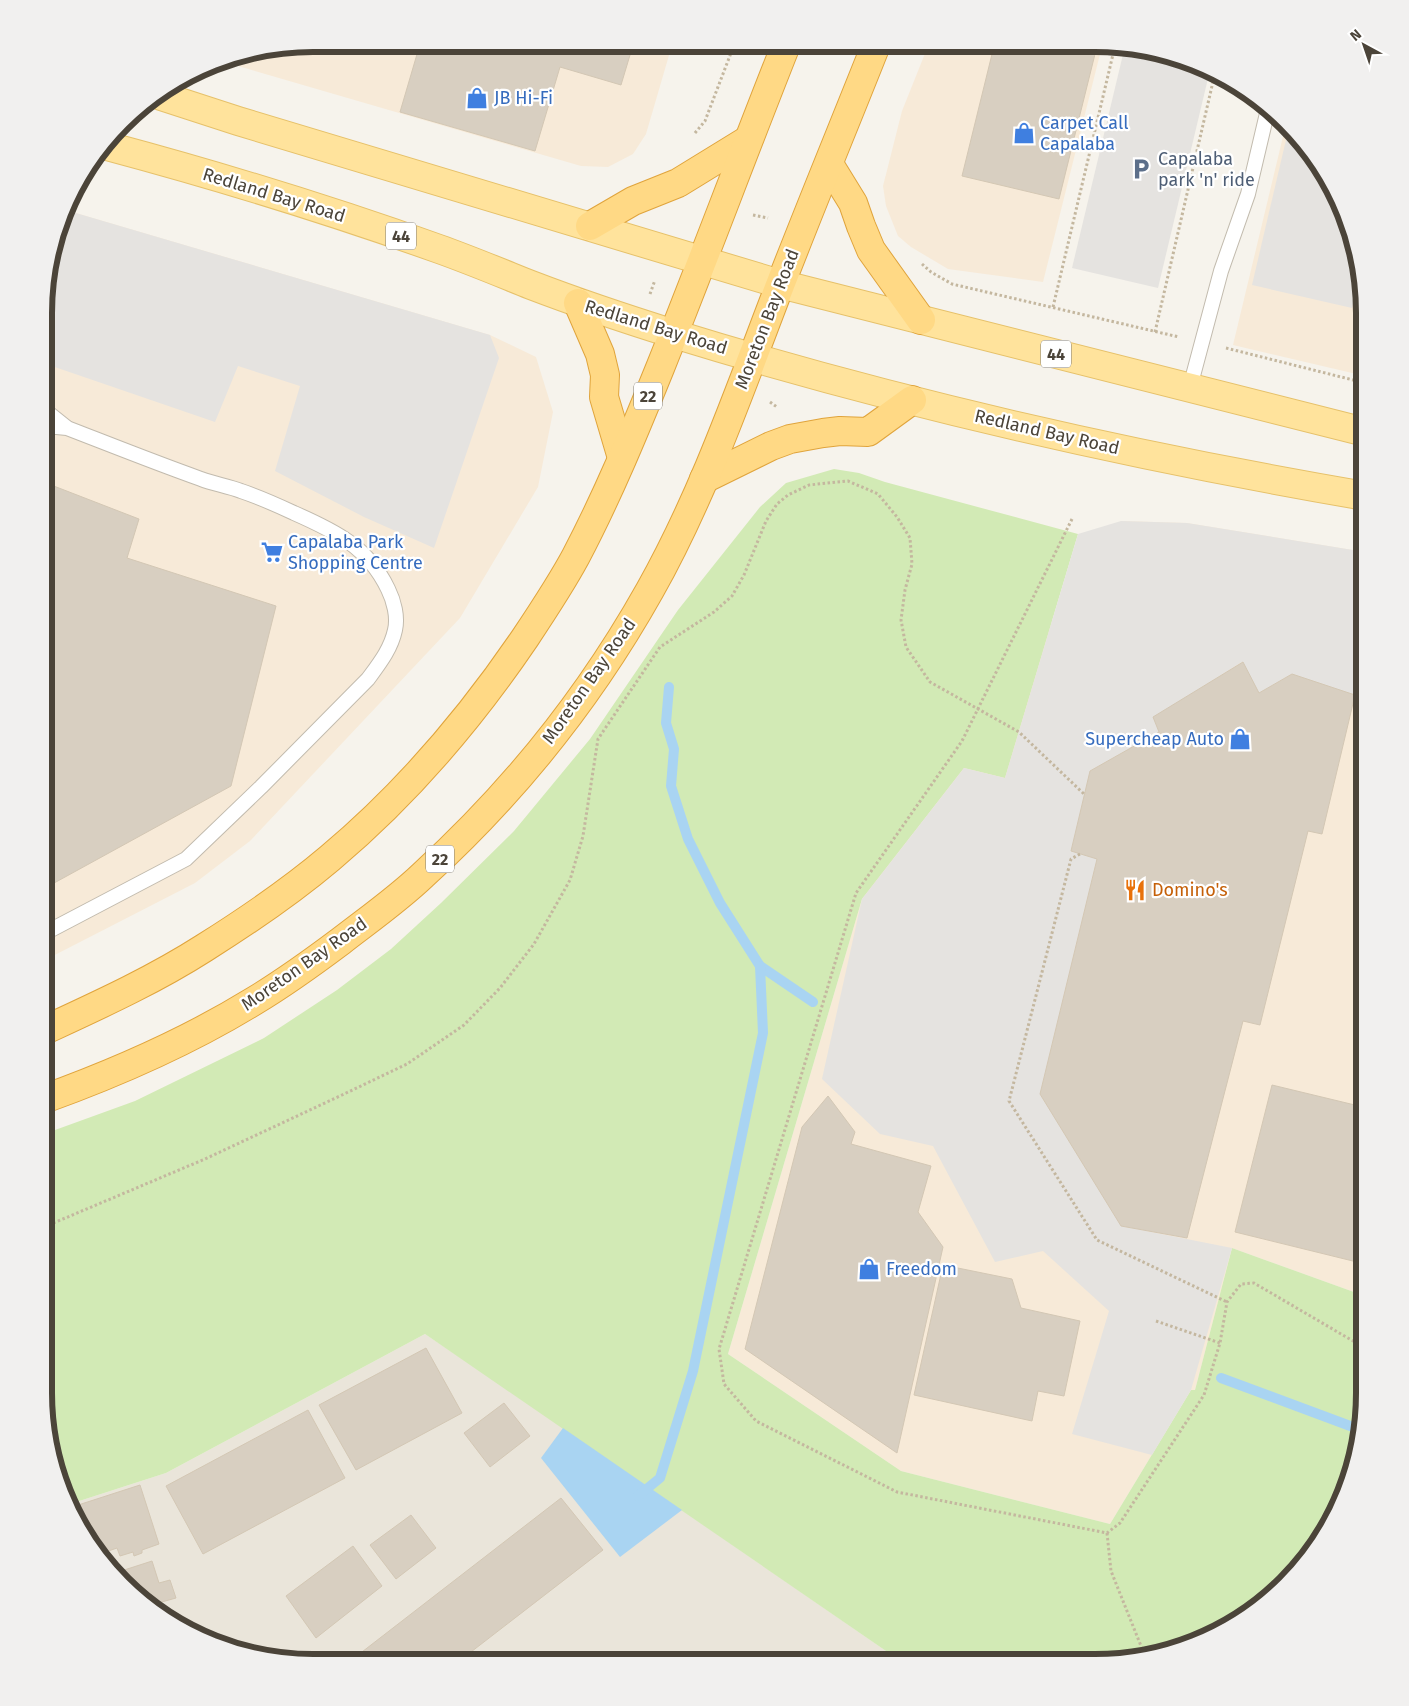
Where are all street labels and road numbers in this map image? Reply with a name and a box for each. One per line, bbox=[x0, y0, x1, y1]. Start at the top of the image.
street label: Redland Bay Road bbox=[200, 163, 348, 227]
road number: 44 bbox=[386, 222, 416, 250]
street label: Moreton Bay Road bbox=[730, 246, 804, 392]
street label: Redland Bay Road bbox=[582, 295, 730, 359]
road number: 44 bbox=[1041, 340, 1071, 368]
road number: 22 bbox=[634, 382, 662, 410]
street label: Redland Bay Road bbox=[972, 405, 1122, 459]
street label: Moreton Bay Road bbox=[537, 614, 641, 748]
road number: 22 bbox=[426, 846, 454, 872]
street label: Moreton Bay Road bbox=[237, 912, 371, 1016]

